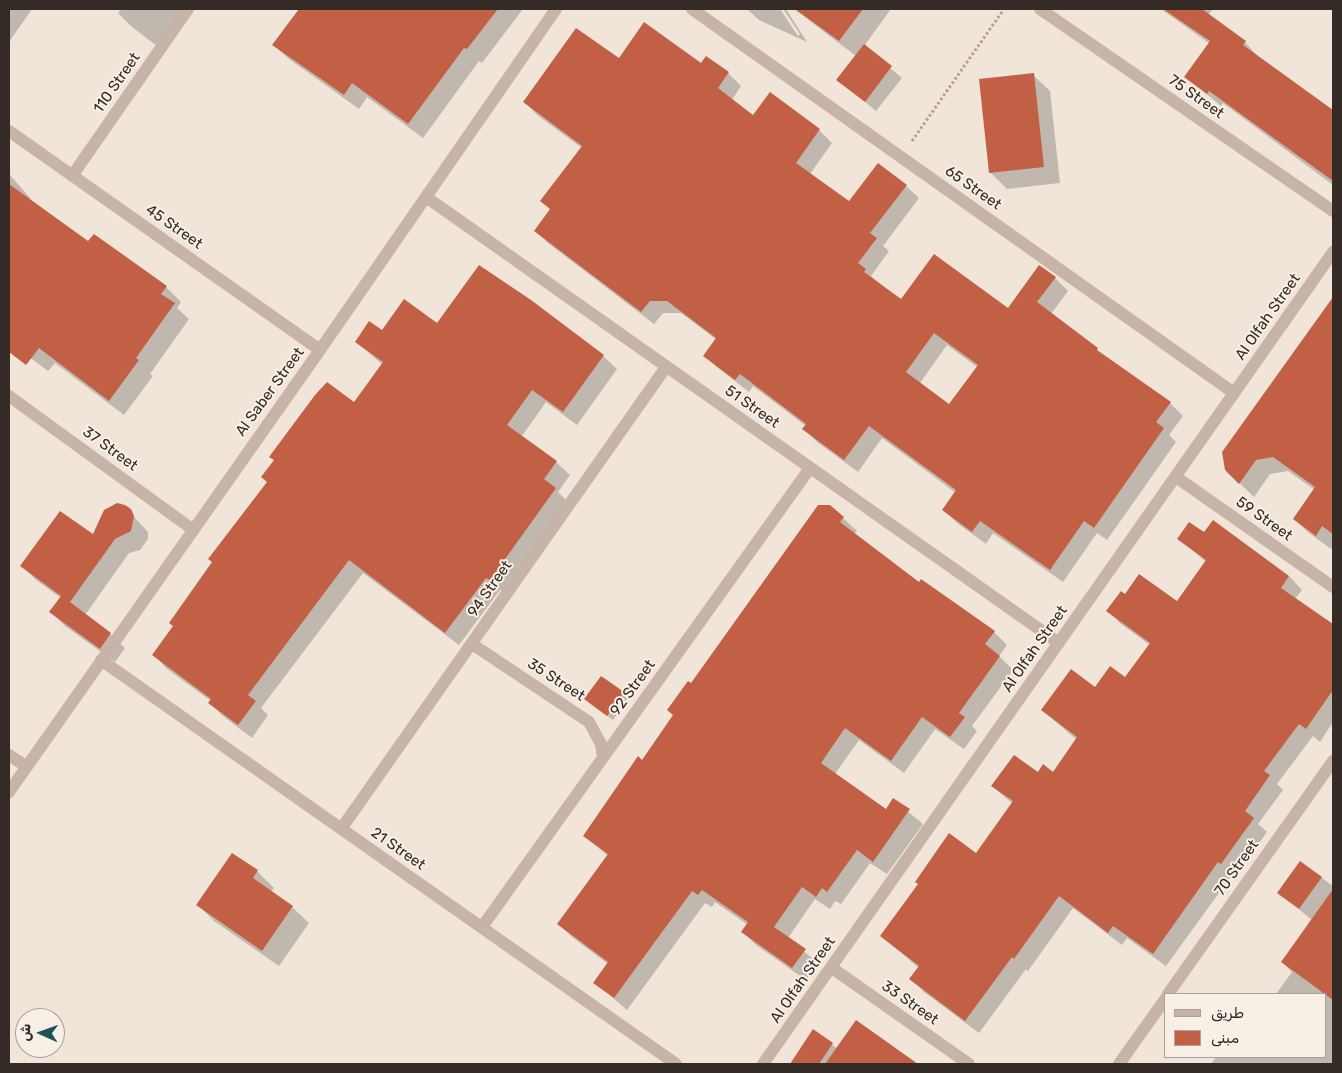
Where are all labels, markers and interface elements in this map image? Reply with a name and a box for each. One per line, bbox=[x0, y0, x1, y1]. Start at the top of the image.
street label: 110 Street bbox=[90, 49, 144, 117]
street label: 75 Street bbox=[1165, 71, 1227, 123]
street label: 65 Street bbox=[941, 162, 1005, 214]
street label: 45 Street bbox=[142, 201, 206, 253]
street label: Al Olfah Street bbox=[1232, 270, 1304, 364]
street label: Al Saber Street bbox=[232, 344, 308, 440]
street label: 51 Street bbox=[721, 382, 783, 432]
street label: 37 Street bbox=[79, 423, 141, 475]
street label: 59 Street bbox=[1232, 493, 1296, 545]
street label: 94 Street bbox=[464, 557, 516, 621]
street label: Al Olfah Street bbox=[999, 602, 1071, 696]
street label: 35 Street bbox=[524, 655, 588, 705]
street label: 92 Street bbox=[607, 657, 659, 719]
street label: 21 Street bbox=[367, 824, 429, 874]
street label: 70 Street bbox=[1211, 837, 1263, 899]
street label: Al Olfah Street bbox=[767, 933, 839, 1027]
street label: 33 Street bbox=[878, 977, 942, 1029]
legend bbox=[1164, 993, 1327, 1058]
text: طريق bbox=[1211, 1004, 1244, 1022]
north arrow bbox=[15, 1008, 65, 1058]
text: ش bbox=[17, 1023, 34, 1042]
text: مبنى bbox=[1211, 1029, 1239, 1047]

